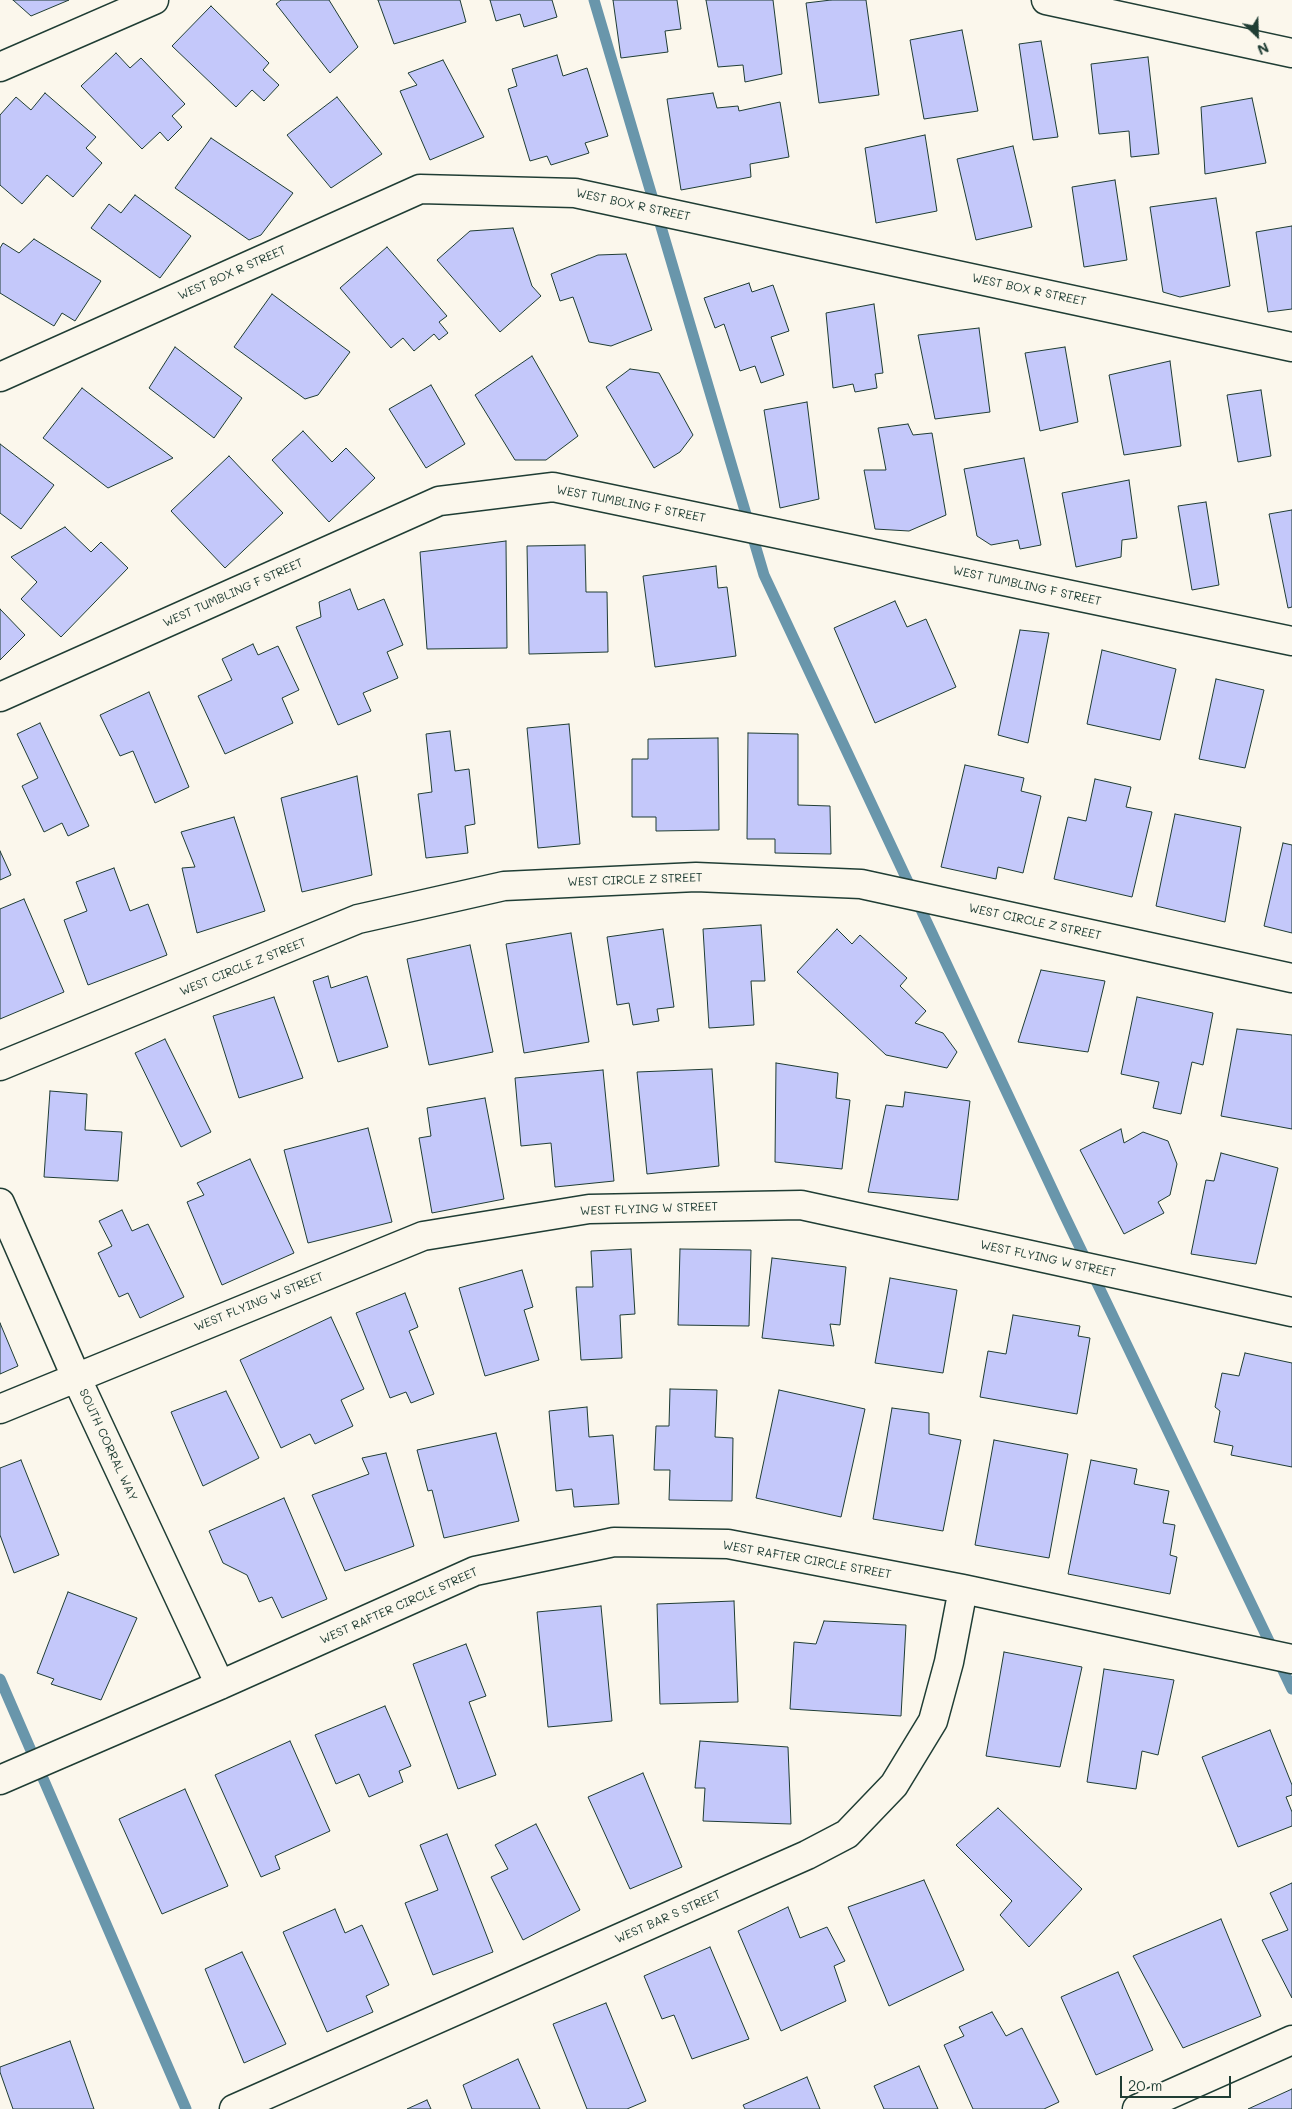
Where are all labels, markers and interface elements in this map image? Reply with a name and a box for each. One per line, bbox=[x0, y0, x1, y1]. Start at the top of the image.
north arrow bbox=[1232, 10, 1282, 60]
text: N bbox=[1255, 38, 1272, 60]
street label: WEST BOX R STREET bbox=[574, 186, 692, 224]
street label: WEST BOX R STREET bbox=[176, 243, 288, 303]
street label: WEST BOX R STREET bbox=[970, 271, 1088, 309]
street label: WEST TUMBLING F STREET bbox=[555, 482, 707, 526]
street label: WEST TUMBLING F STREET bbox=[161, 556, 305, 630]
street label: WEST TUMBLING F STREET bbox=[951, 563, 1103, 609]
street label: WEST CIRCLE Z STREET bbox=[567, 870, 703, 890]
street label: WEST CIRCLE Z STREET bbox=[967, 901, 1103, 943]
street label: WEST CIRCLE Z STREET bbox=[178, 935, 308, 999]
street label: WEST FLYING W STREET bbox=[580, 1199, 718, 1219]
street label: WEST FLYING W STREET bbox=[979, 1238, 1117, 1280]
street label: WEST FLYING W STREET bbox=[192, 1269, 326, 1335]
street label: SOUTH CORRAL WAY bbox=[76, 1387, 140, 1503]
street label: WEST RAFTER CIRCLE STREET bbox=[721, 1538, 893, 1582]
street label: WEST RAFTER CIRCLE STREET bbox=[318, 1565, 480, 1647]
street label: WEST BAR S STREET bbox=[613, 1887, 723, 1947]
scale bar bbox=[1122, 2066, 1233, 2098]
text: 20 m bbox=[1128, 2075, 1162, 2095]

